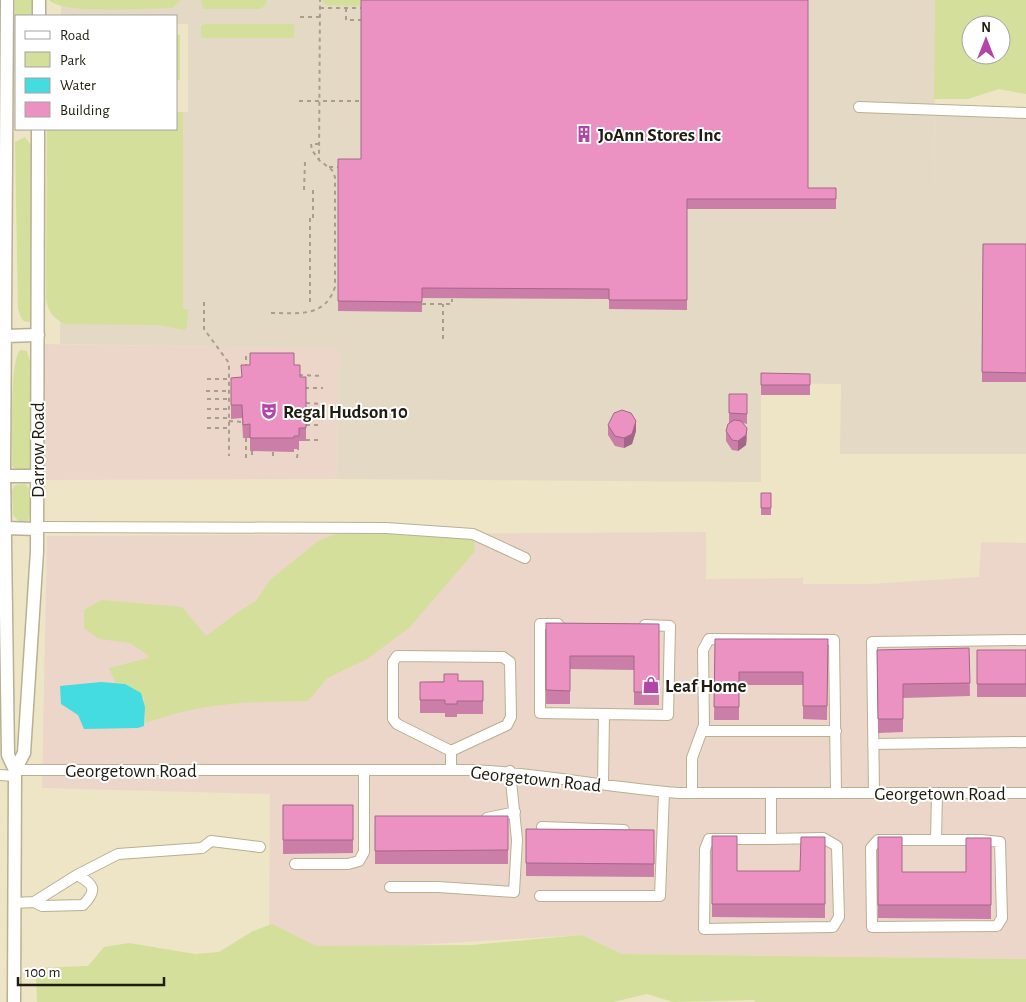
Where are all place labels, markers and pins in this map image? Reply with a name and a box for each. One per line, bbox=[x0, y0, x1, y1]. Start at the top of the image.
building icon: JoAnn Stores Inc bbox=[574, 124, 594, 144]
place label: JoAnn Stores Inc bbox=[598, 126, 722, 145]
theatre icon: Regal Hudson 10 bbox=[259, 401, 279, 421]
place label: Regal Hudson 10 bbox=[283, 403, 408, 422]
shop icon: Leaf Home bbox=[641, 675, 661, 695]
place label: Leaf Home bbox=[665, 677, 747, 696]

